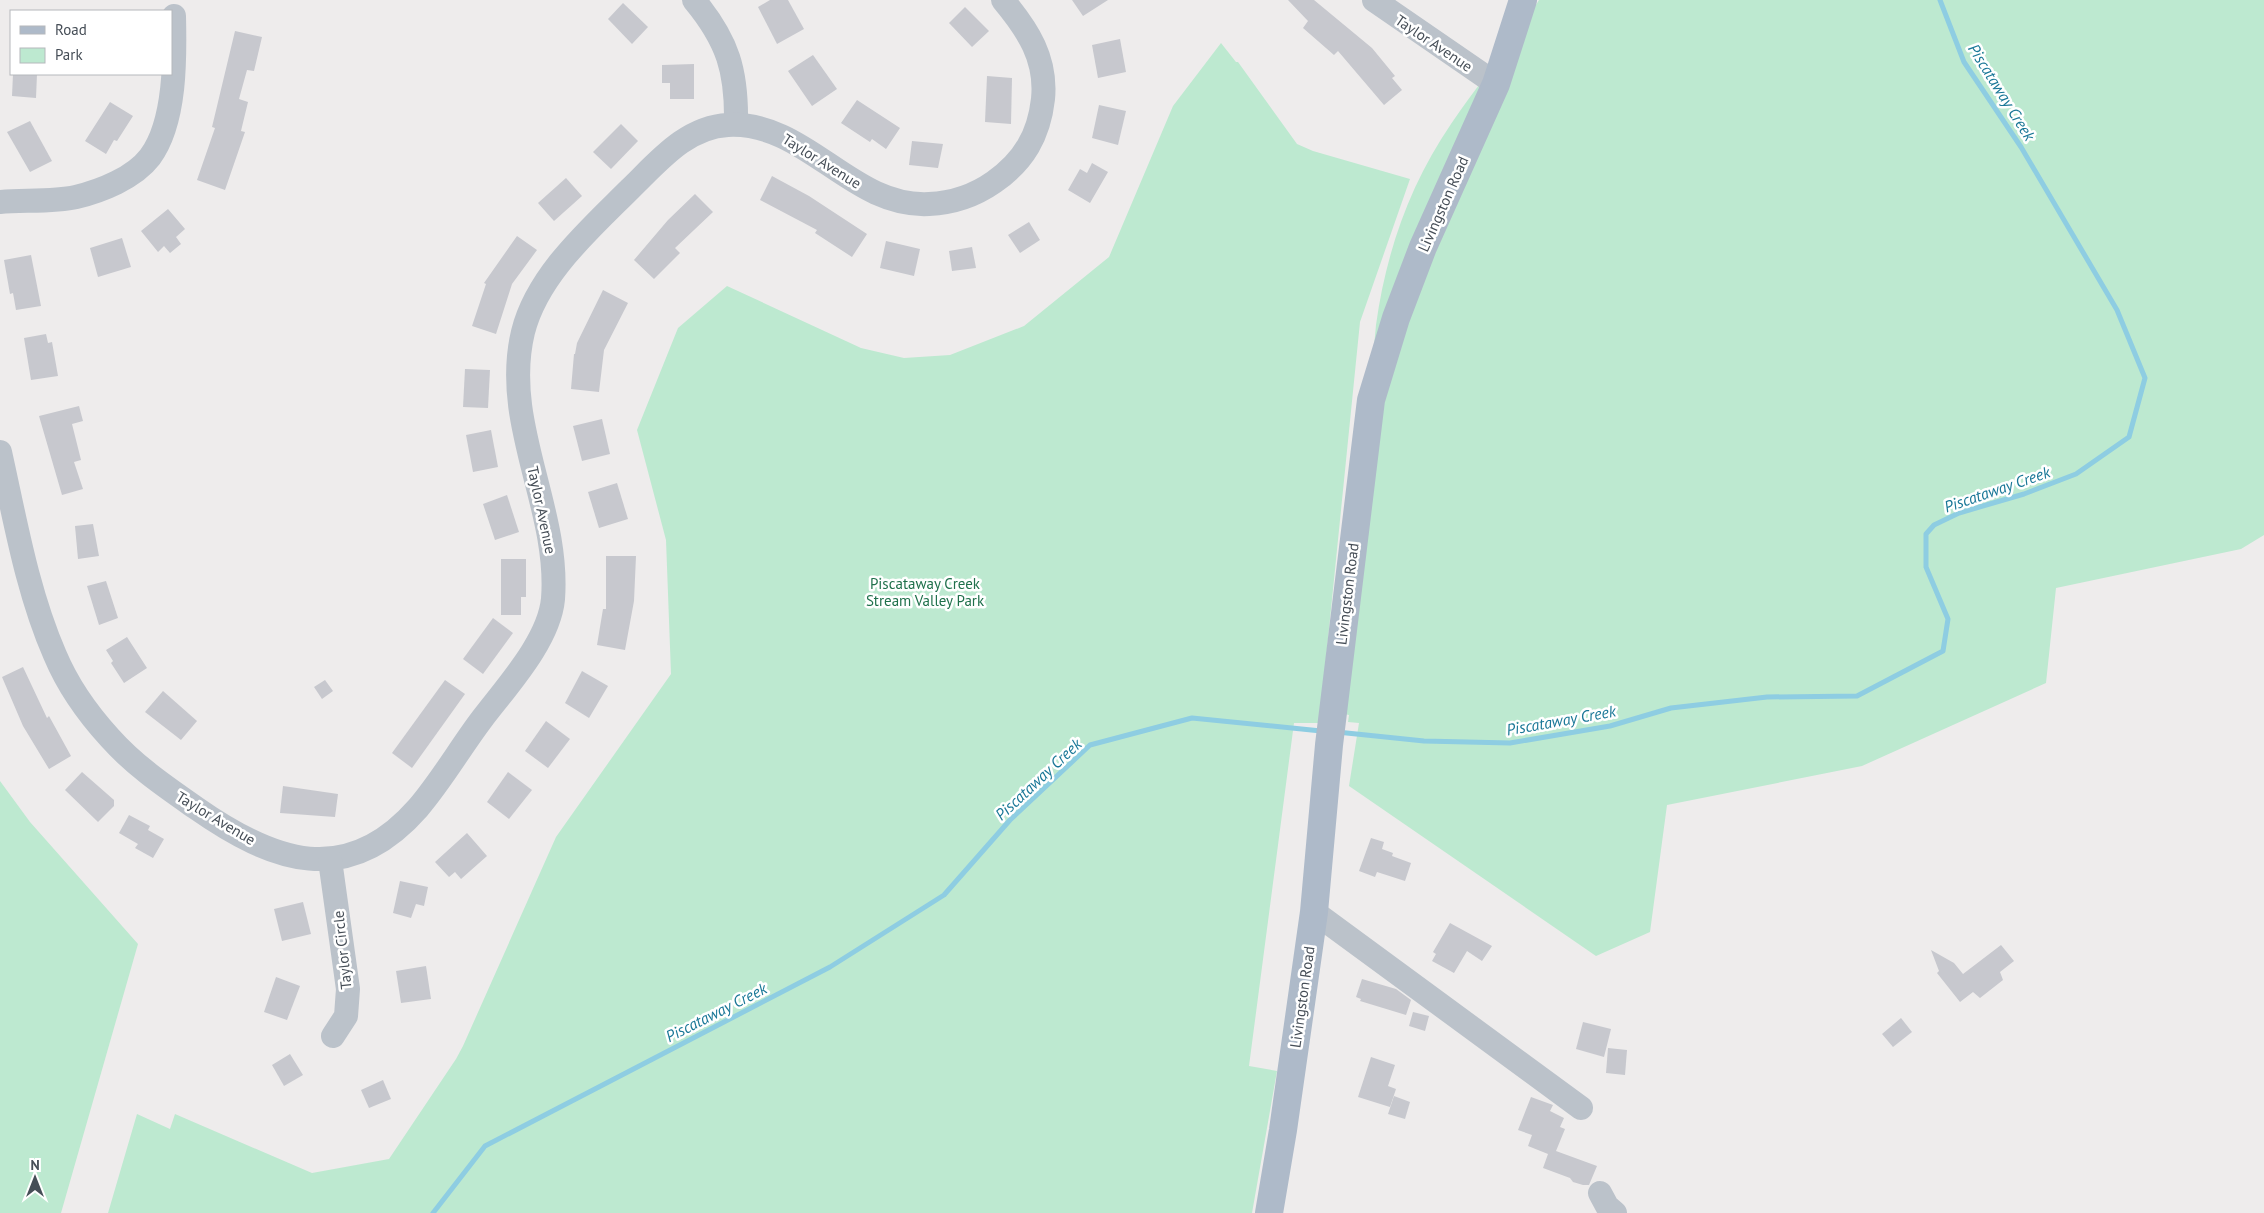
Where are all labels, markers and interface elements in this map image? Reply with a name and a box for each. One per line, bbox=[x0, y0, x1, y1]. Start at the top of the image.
legend bbox=[10, 10, 172, 75]
street label: Taylor Avenue bbox=[1392, 10, 1476, 76]
text: Road bbox=[55, 20, 87, 39]
water label: Piscataway Creek bbox=[1964, 40, 2040, 145]
text: Park bbox=[55, 45, 83, 64]
street label: Taylor Avenue bbox=[779, 129, 865, 193]
street label: Livingston Road bbox=[1413, 153, 1473, 255]
water label: Piscataway Creek bbox=[1941, 461, 2053, 517]
street label: Taylor Avenue bbox=[523, 464, 561, 556]
street label: Livingston Road bbox=[1331, 542, 1363, 646]
park label: Piscataway Creek Stream Valley Park bbox=[866, 574, 985, 610]
water label: Piscataway Creek bbox=[1505, 700, 1618, 739]
water label: Piscataway Creek bbox=[991, 733, 1086, 824]
street label: Taylor Avenue bbox=[173, 787, 259, 849]
street label: Taylor Circle bbox=[328, 910, 356, 990]
street label: Livingston Road bbox=[1285, 945, 1319, 1049]
water label: Piscataway Creek bbox=[662, 978, 771, 1046]
north arrow bbox=[10, 1153, 60, 1203]
text: N bbox=[30, 1156, 40, 1174]

